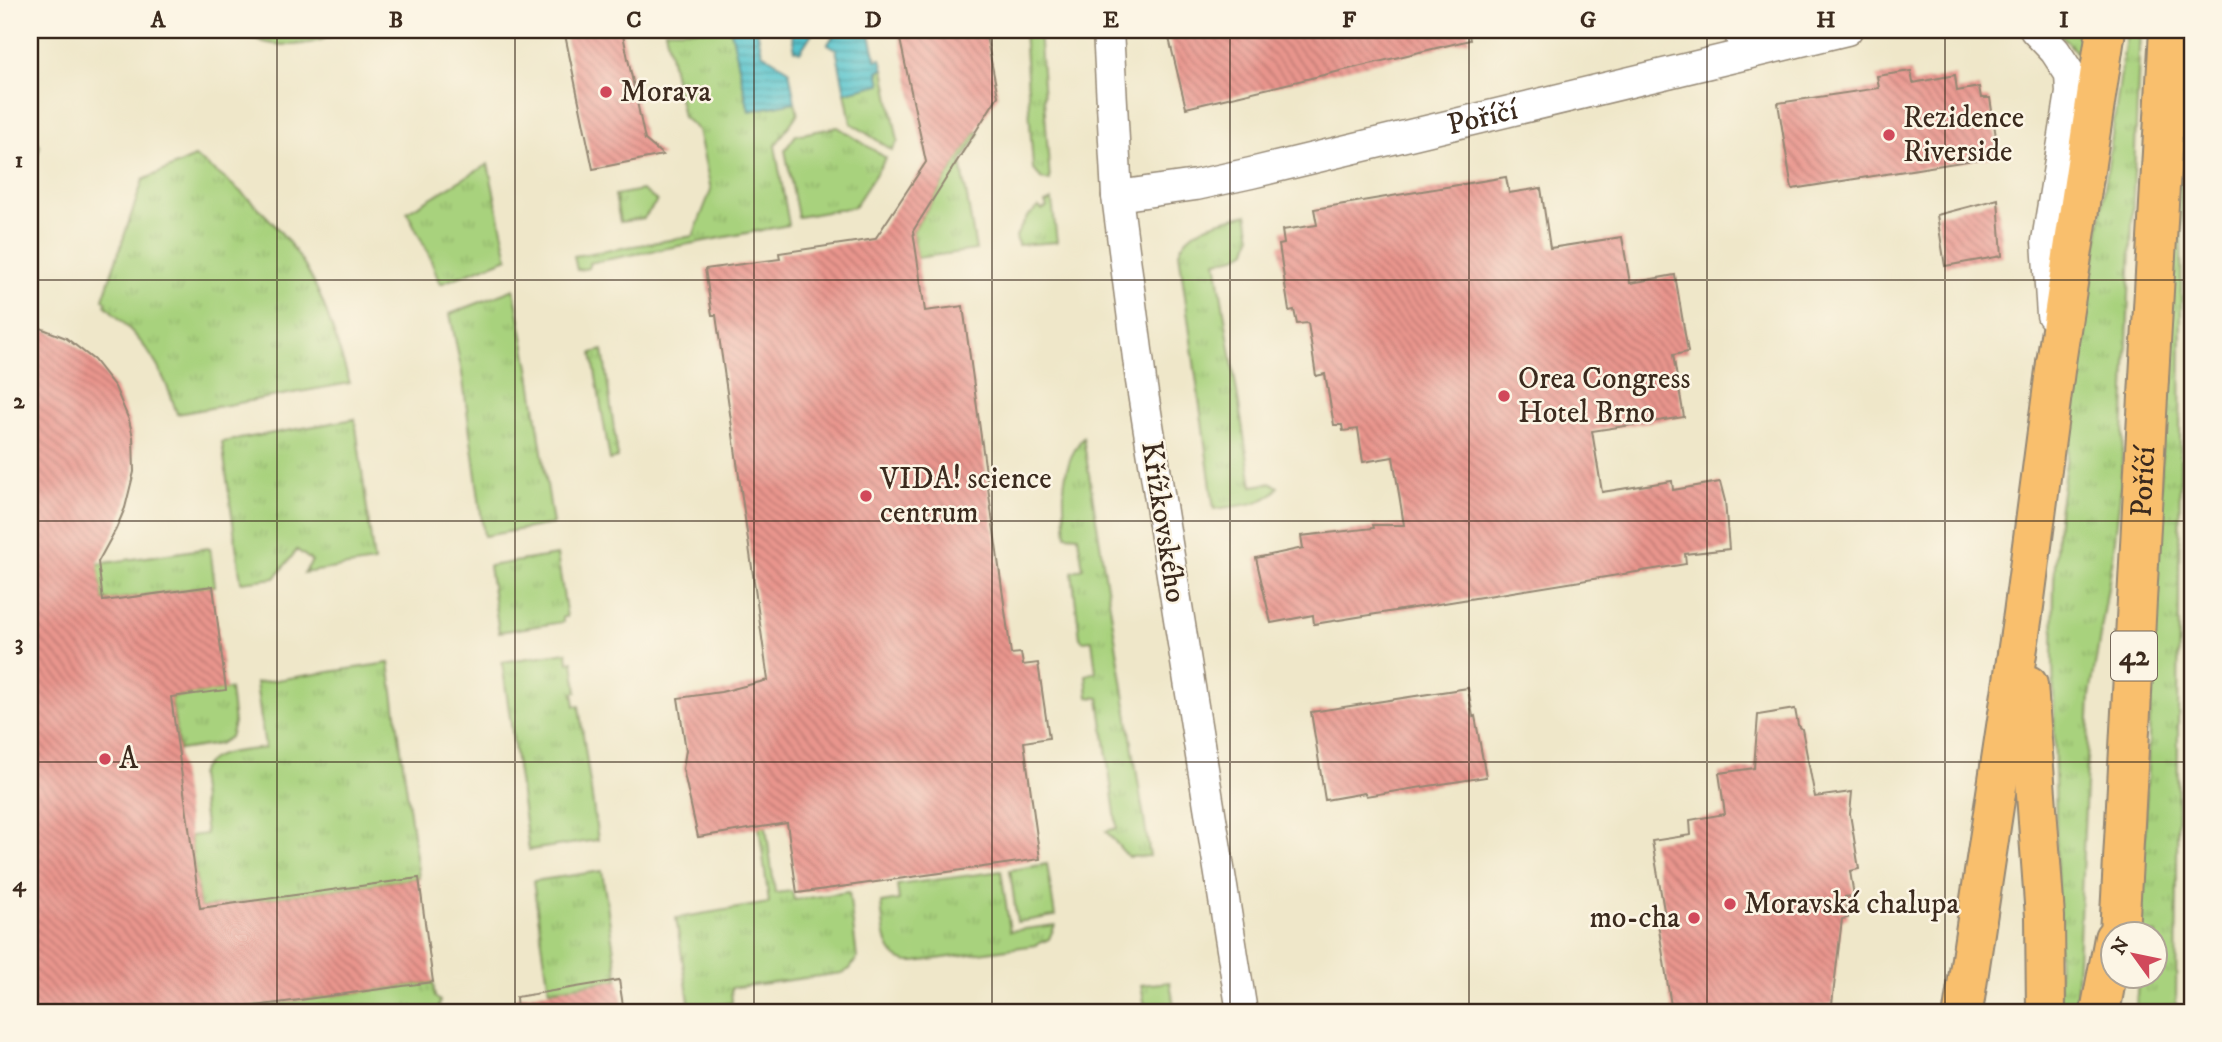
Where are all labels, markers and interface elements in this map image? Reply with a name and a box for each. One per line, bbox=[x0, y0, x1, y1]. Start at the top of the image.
text: A bbox=[150, 6, 167, 35]
text: B bbox=[389, 6, 403, 35]
text: C bbox=[626, 6, 642, 35]
text: D bbox=[864, 6, 882, 35]
text: E bbox=[1103, 6, 1119, 35]
text: F bbox=[1342, 6, 1357, 35]
text: G bbox=[1580, 6, 1596, 35]
text: H bbox=[1816, 6, 1836, 35]
text: I bbox=[2059, 6, 2069, 35]
place label: Morava bbox=[620, 74, 711, 111]
marker: Morava bbox=[598, 84, 614, 100]
street label: Poříčí bbox=[1444, 91, 1522, 144]
place label: Rezidence Riverside bbox=[1903, 100, 2024, 171]
marker: Rezidence Riverside bbox=[1881, 127, 1897, 143]
text: 1 bbox=[15, 146, 23, 175]
place label: Orea Congress Hotel Brno bbox=[1518, 361, 1690, 432]
text: 2 bbox=[13, 387, 25, 416]
marker: Orea Congress Hotel Brno bbox=[1496, 388, 1512, 404]
street label: Křížkovského bbox=[1132, 439, 1194, 605]
street label: Poříčí bbox=[2123, 444, 2164, 518]
place label: VIDA! science centrum bbox=[879, 461, 1052, 532]
marker: VIDA! science centrum bbox=[858, 488, 874, 504]
text: 3 bbox=[15, 629, 23, 658]
road number: 42 bbox=[2111, 632, 2157, 680]
place label: A bbox=[119, 741, 139, 778]
marker: A bbox=[97, 751, 113, 767]
text: 4 bbox=[12, 870, 27, 899]
place label: Moravská chalupa bbox=[1744, 886, 1959, 923]
marker: Moravská chalupa bbox=[1722, 896, 1738, 912]
place label: mo-cha bbox=[1589, 900, 1680, 937]
marker: mo-cha bbox=[1686, 910, 1702, 926]
north arrow bbox=[2100, 920, 2170, 990]
text: N bbox=[2107, 933, 2135, 959]

